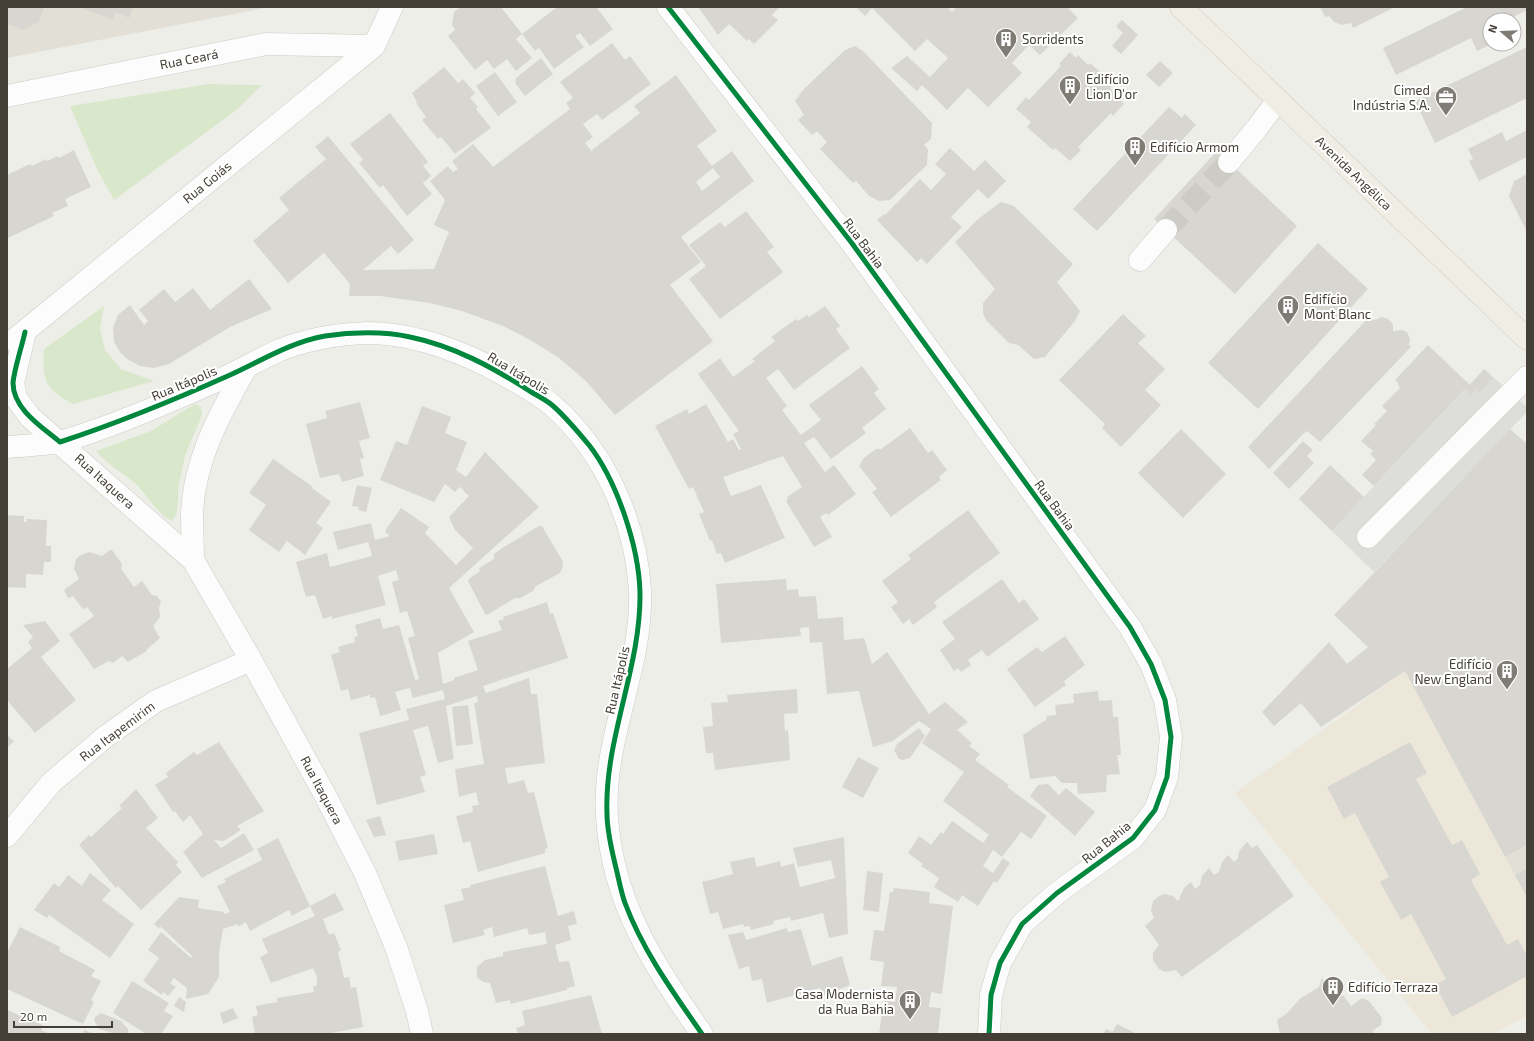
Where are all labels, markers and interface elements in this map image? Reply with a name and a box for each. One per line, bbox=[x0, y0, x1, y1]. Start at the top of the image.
north arrow bbox=[1482, 12, 1522, 52]
text: N bbox=[1485, 23, 1500, 34]
building icon: Sorridents bbox=[993, 26, 1019, 59]
place label: Sorridents bbox=[1022, 31, 1084, 47]
street label: Rua Ceará bbox=[158, 45, 220, 73]
place label: Edifício Lion D'or bbox=[1086, 71, 1137, 102]
building icon: Edifício Lion D'or bbox=[1057, 73, 1083, 106]
place label: Cimed Indústria S.A. bbox=[1353, 82, 1430, 113]
office icon: Cimed Indústria S.A. bbox=[1433, 84, 1459, 117]
street label: Avenida Angélica bbox=[1312, 133, 1396, 213]
building icon: Edifício Armom bbox=[1122, 134, 1148, 167]
place label: Edifício Armom bbox=[1150, 139, 1239, 155]
street label: Rua Goiás bbox=[179, 158, 235, 206]
street label: Rua Bahia bbox=[840, 215, 888, 271]
place label: Edifício Mont Blanc bbox=[1304, 291, 1371, 322]
building icon: Edifício Mont Blanc bbox=[1275, 293, 1301, 326]
street label: Rua Itápolis bbox=[485, 348, 553, 398]
street label: Rua Itápolis bbox=[149, 362, 219, 404]
street label: Rua Itaquera bbox=[72, 450, 138, 512]
street label: Rua Bahia bbox=[1031, 477, 1079, 533]
street label: Rua Itápolis bbox=[601, 644, 633, 716]
place label: Edifício New England bbox=[1414, 656, 1492, 687]
building icon: Edifício New England bbox=[1494, 658, 1520, 691]
street label: Rua Itapemirim bbox=[76, 698, 158, 764]
street label: Rua Itaquera bbox=[297, 753, 347, 827]
street label: Rua Bahia bbox=[1078, 817, 1134, 867]
building icon: Edifício Terraza bbox=[1320, 974, 1346, 1007]
place label: Edifício Terraza bbox=[1348, 979, 1438, 995]
place label: Casa Modernista da Rua Bahia bbox=[795, 986, 894, 1017]
building icon: Casa Modernista da Rua Bahia bbox=[897, 988, 923, 1021]
scale bar bbox=[14, 1003, 112, 1029]
text: 20 m bbox=[20, 1009, 47, 1023]

